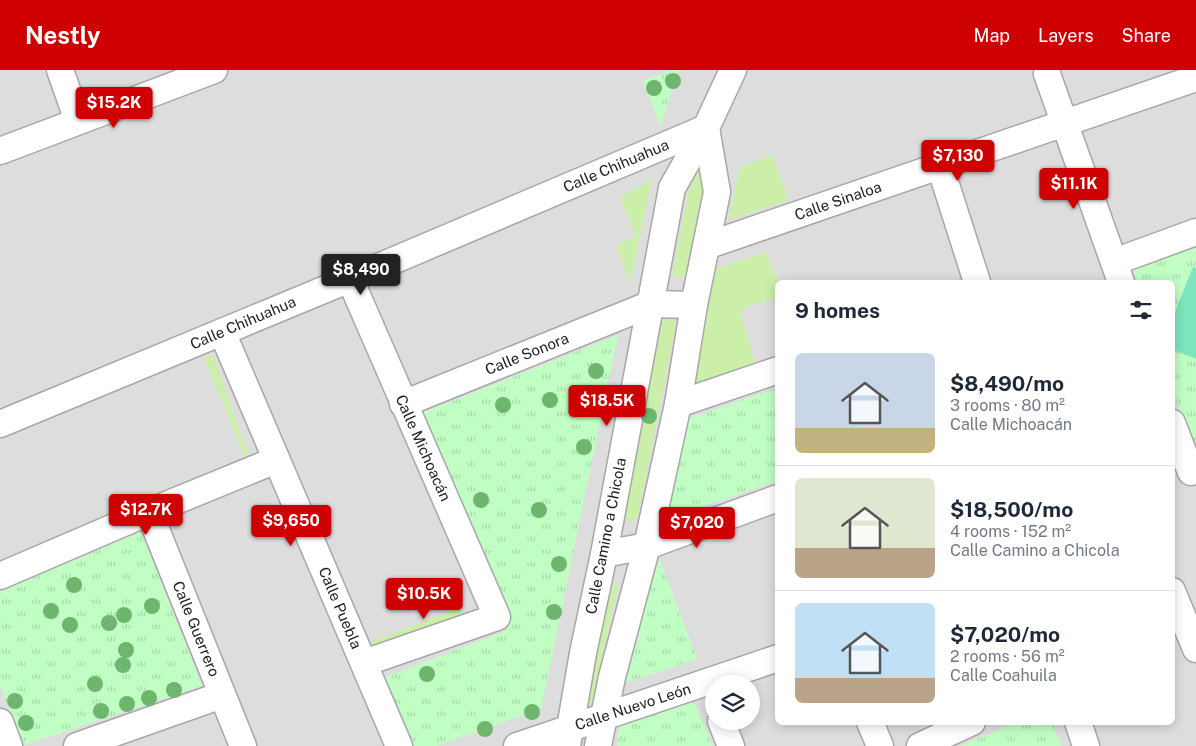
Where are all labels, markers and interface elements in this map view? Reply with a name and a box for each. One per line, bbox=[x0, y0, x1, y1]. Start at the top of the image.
text: Nestly bbox=[25, 21, 101, 49]
text: Map bbox=[974, 25, 1010, 46]
text: Layers bbox=[1038, 25, 1094, 46]
text: Share bbox=[1122, 25, 1171, 46]
pin: $15.2K bbox=[73, 87, 155, 129]
text: $15.2K bbox=[87, 93, 141, 112]
street label: Calle Chihuahua bbox=[560, 136, 671, 195]
pin: $7,130 bbox=[917, 140, 999, 182]
text: $7,130 bbox=[932, 146, 984, 165]
pin: $11.1K bbox=[1033, 168, 1115, 210]
text: $11.1K bbox=[1050, 174, 1098, 193]
street label: Calle Sinaloa bbox=[792, 178, 883, 223]
pin: $8,490 bbox=[320, 254, 402, 296]
text: $8,490 bbox=[332, 260, 390, 279]
street label: Calle Chihuahua bbox=[187, 293, 298, 352]
icon: filters bbox=[1127, 296, 1155, 324]
text: 9 homes bbox=[795, 298, 880, 323]
street label: Calle Sonora bbox=[483, 329, 571, 378]
text: $8,490/mo bbox=[950, 371, 1064, 396]
icon: home bbox=[835, 373, 895, 433]
pin: $18.5K bbox=[566, 384, 648, 427]
text: $18.5K bbox=[579, 391, 635, 410]
street label: Calle Michoacán bbox=[392, 392, 454, 504]
text: 3 rooms · 80 m² bbox=[950, 396, 1065, 415]
text: Calle Michoacán bbox=[950, 415, 1072, 434]
street label: Calle Camino a Chicola bbox=[582, 456, 629, 616]
pin: $12.7K bbox=[105, 494, 187, 536]
text: $18,500/mo bbox=[950, 497, 1073, 522]
icon: home bbox=[835, 498, 895, 558]
text: $12.7K bbox=[120, 500, 172, 519]
pin: $9,650 bbox=[250, 504, 332, 547]
pin: $7,020 bbox=[656, 506, 738, 549]
text: $9,650 bbox=[262, 511, 320, 530]
text: $7,020 bbox=[670, 513, 724, 532]
text: 4 rooms · 152 m² bbox=[950, 522, 1071, 541]
text: Calle Camino a Chicola bbox=[950, 541, 1120, 560]
street label: Calle Puebla bbox=[316, 564, 365, 651]
pin: $10.5K bbox=[383, 578, 465, 620]
street label: Calle Guerrero bbox=[170, 579, 223, 679]
text: $10.5K bbox=[397, 584, 451, 603]
text: $7,020/mo bbox=[950, 622, 1060, 647]
icon: home bbox=[835, 623, 895, 683]
text: 2 rooms · 56 m² bbox=[950, 647, 1065, 666]
text: Calle Coahuila bbox=[950, 666, 1057, 685]
map controls bbox=[705, 675, 760, 730]
button: layers bbox=[705, 675, 760, 730]
street label: Calle Nuevo León bbox=[573, 680, 693, 733]

